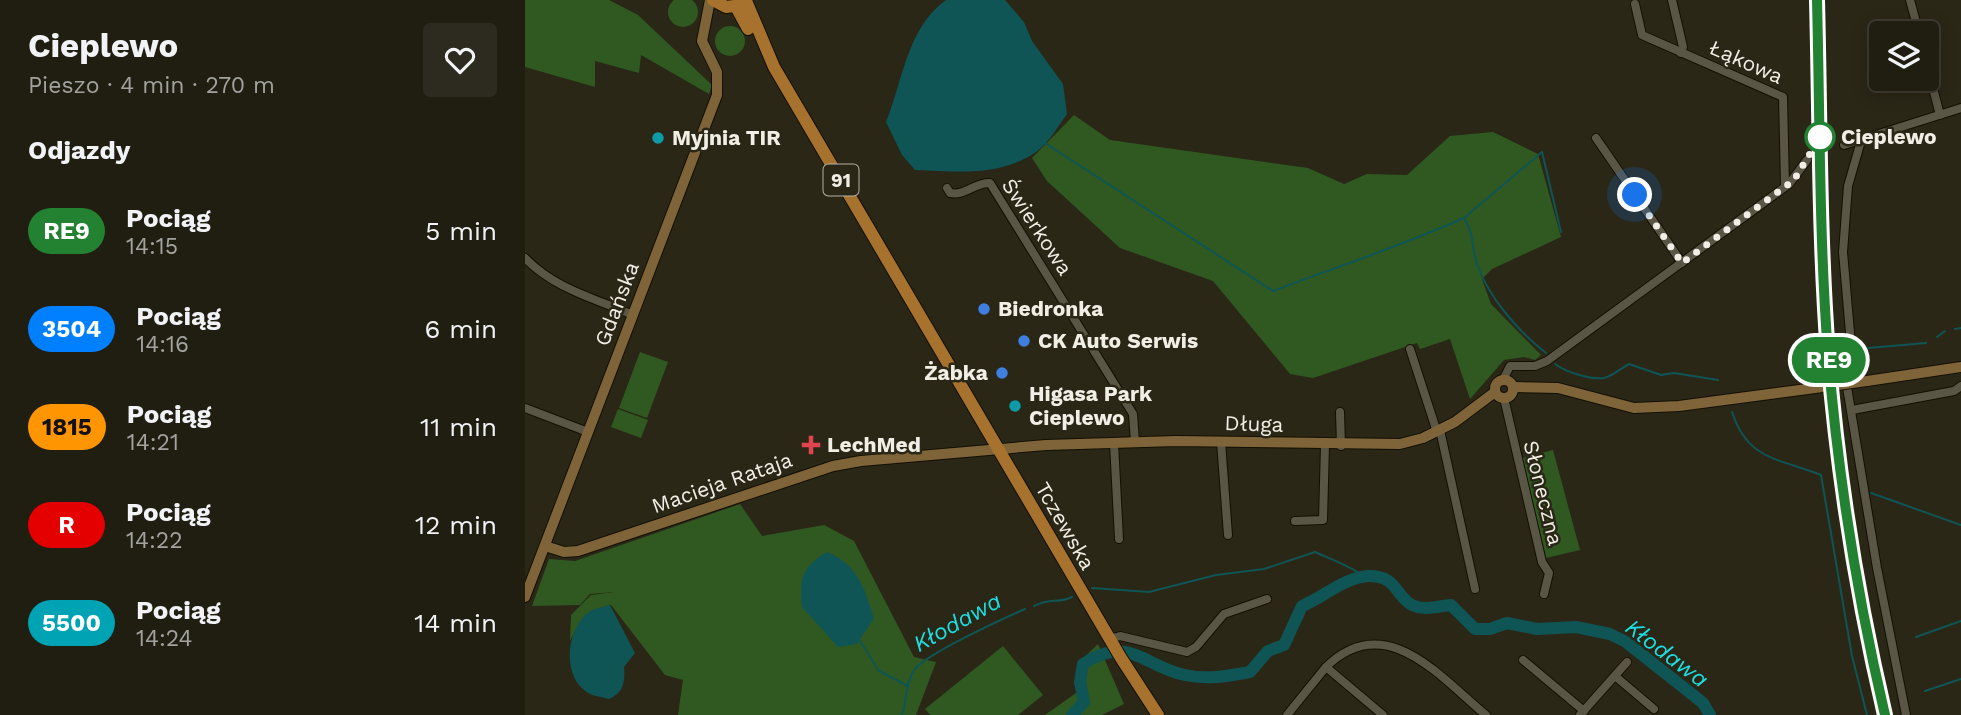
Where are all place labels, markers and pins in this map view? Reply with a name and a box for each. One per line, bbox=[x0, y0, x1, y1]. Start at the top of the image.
marker: Cieplewo bbox=[1805, 122, 1835, 152]
place label: Cieplewo bbox=[1841, 124, 1937, 149]
place label: Myjnia TIR bbox=[672, 125, 781, 150]
marker: Myjnia TIR bbox=[650, 130, 666, 146]
place label: Biedronka bbox=[998, 296, 1104, 321]
marker: Biedronka bbox=[976, 301, 992, 317]
place label: CK Auto Serwis bbox=[1038, 328, 1198, 353]
marker: CK Auto Serwis bbox=[1016, 333, 1032, 349]
place label: Żabka bbox=[924, 360, 989, 385]
marker: Żabka bbox=[994, 365, 1010, 381]
place label: Higasa Park Cieplewo bbox=[1029, 381, 1153, 430]
marker: Higasa Park Cieplewo bbox=[1007, 398, 1023, 414]
place label: LechMed bbox=[827, 432, 921, 457]
marker: LechMed bbox=[801, 435, 821, 455]

